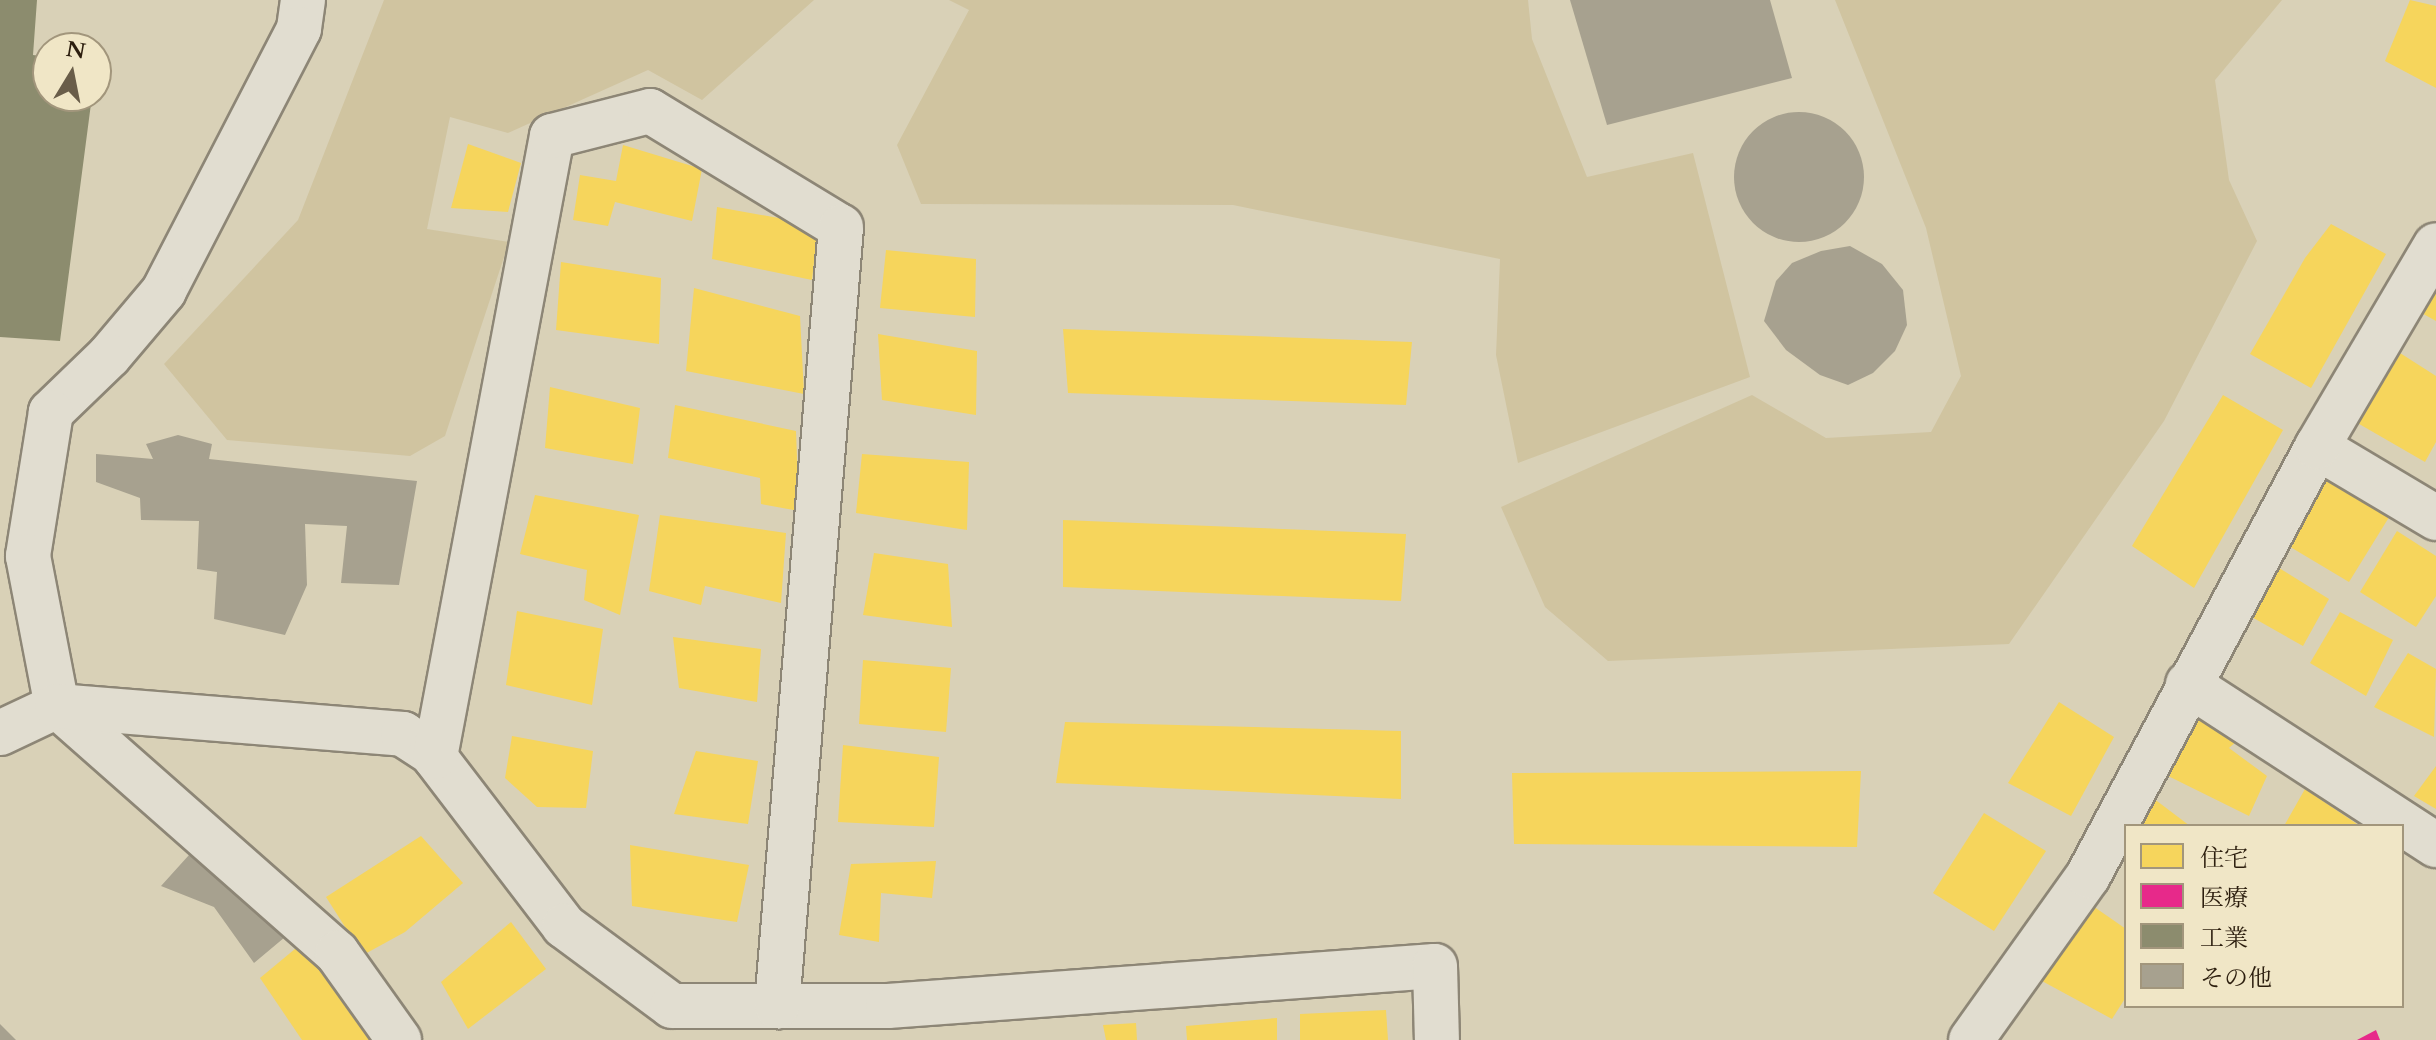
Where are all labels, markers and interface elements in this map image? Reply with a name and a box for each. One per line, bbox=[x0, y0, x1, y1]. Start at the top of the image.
north arrow bbox=[32, 32, 112, 112]
text: N bbox=[64, 34, 88, 67]
legend bbox=[2124, 824, 2404, 1008]
text: 住宅 bbox=[2200, 842, 2248, 875]
text: 医療 bbox=[2200, 882, 2248, 915]
text: 工業 bbox=[2200, 922, 2248, 955]
text: その他 bbox=[2200, 962, 2272, 995]

